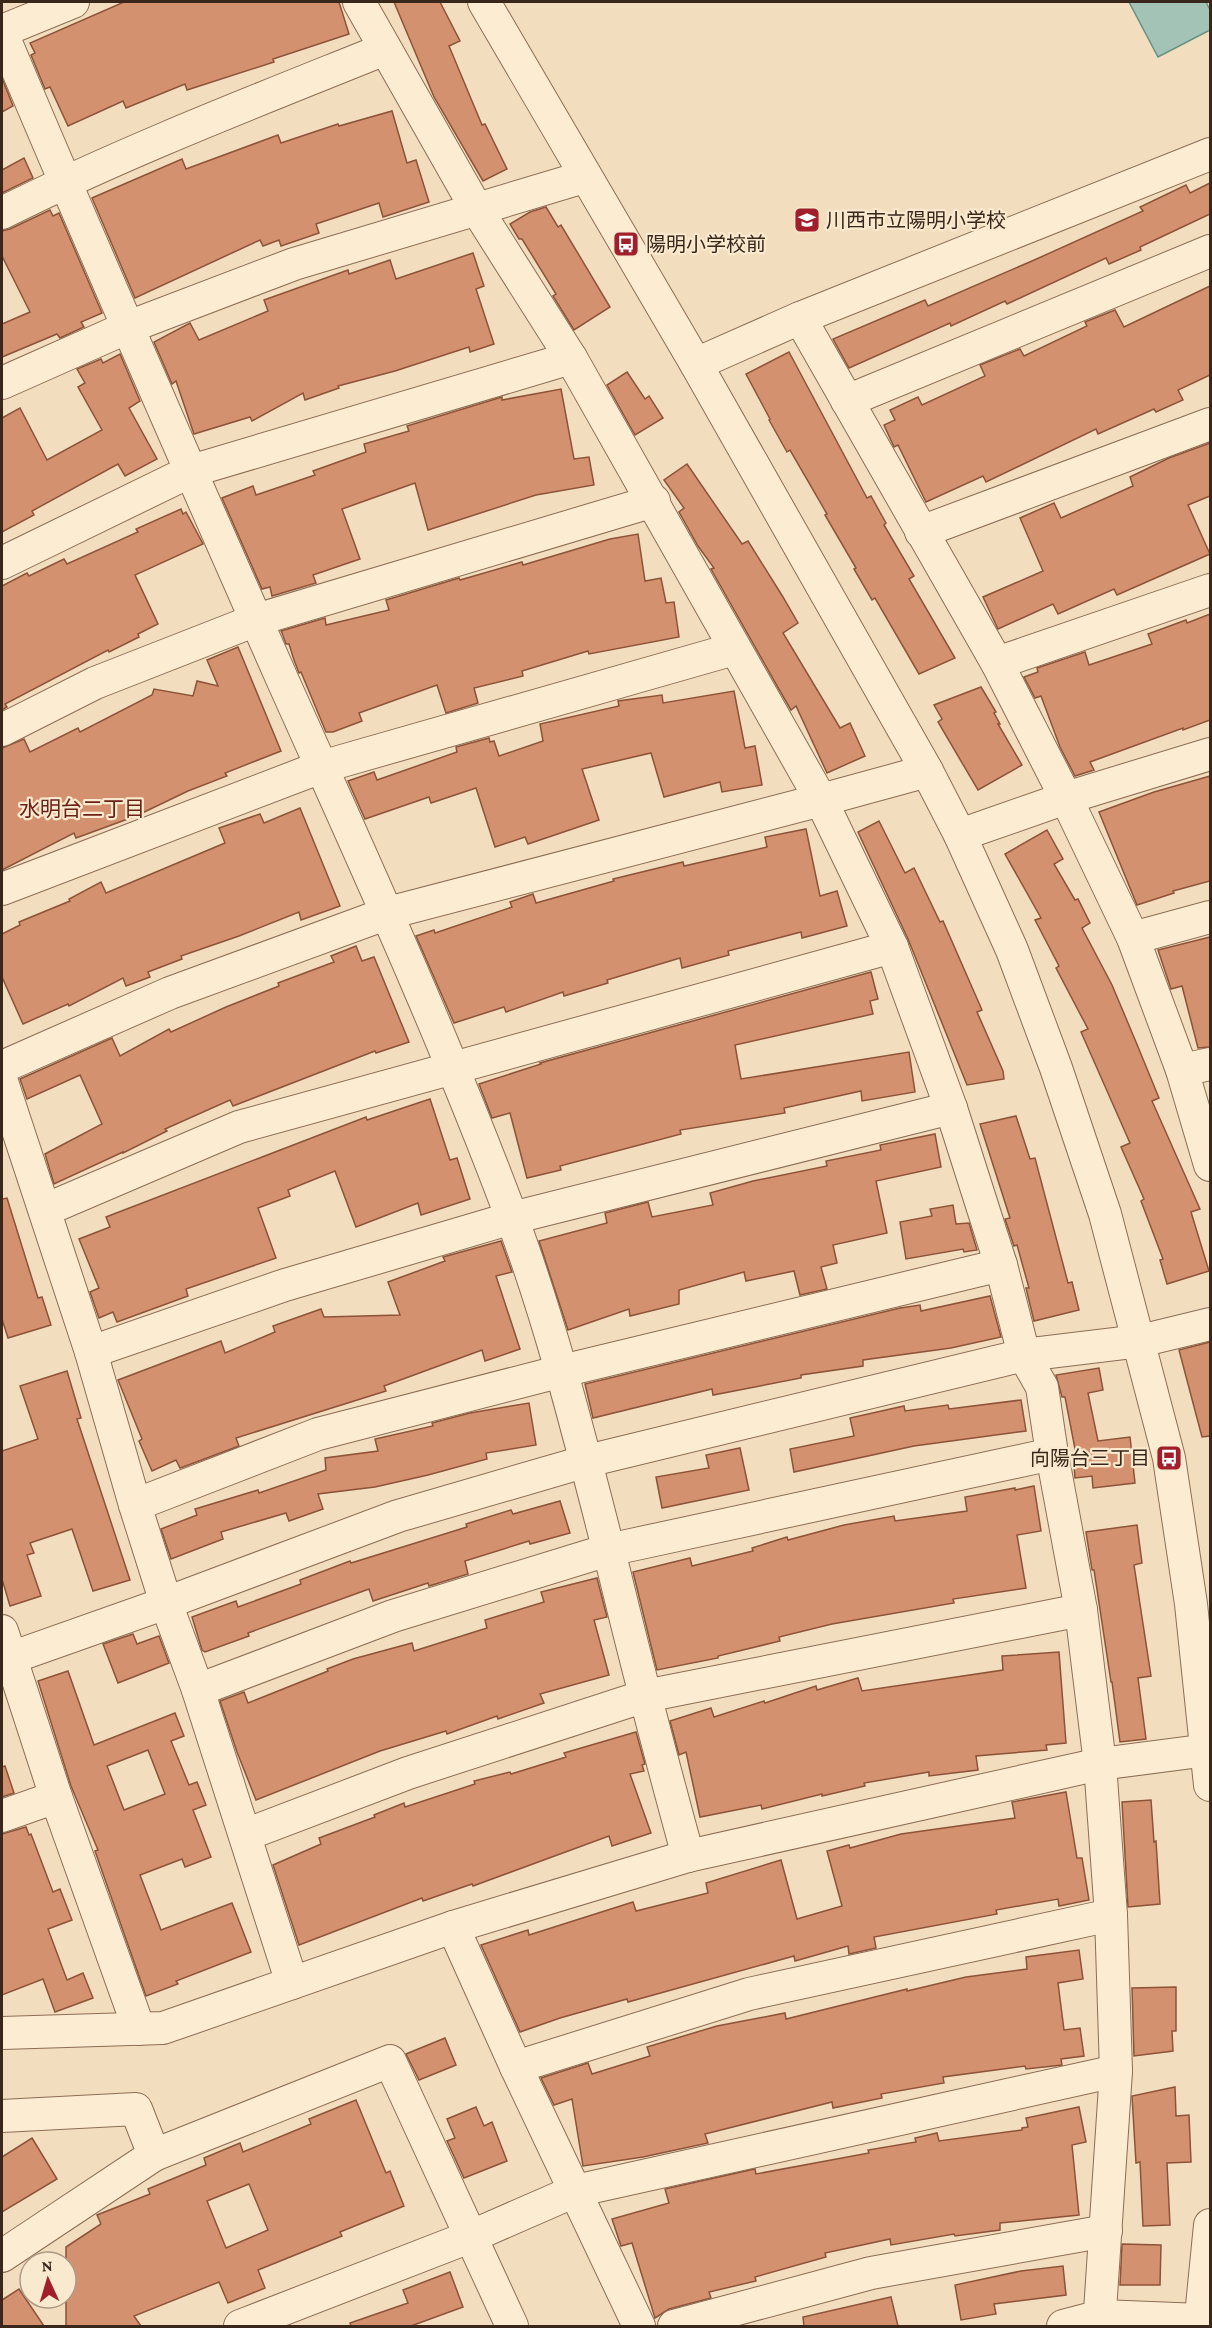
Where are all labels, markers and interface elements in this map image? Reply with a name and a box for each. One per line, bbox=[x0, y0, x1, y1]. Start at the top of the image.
school or university icon: 川西市立陽明小学校 bbox=[792, 205, 822, 235]
place label: 川西市立陽明小学校 bbox=[826, 209, 1006, 231]
bus stop icon: 陽明小学校前 bbox=[611, 229, 641, 259]
place label: 陽明小学校前 bbox=[646, 233, 766, 255]
district label: 水明台二丁目 bbox=[19, 797, 145, 821]
bus stop icon: 向陽台三丁目 bbox=[1154, 1443, 1184, 1473]
place label: 向陽台三丁目 bbox=[1030, 1447, 1150, 1469]
north arrow bbox=[18, 2250, 78, 2310]
text: N bbox=[41, 2257, 53, 2274]

